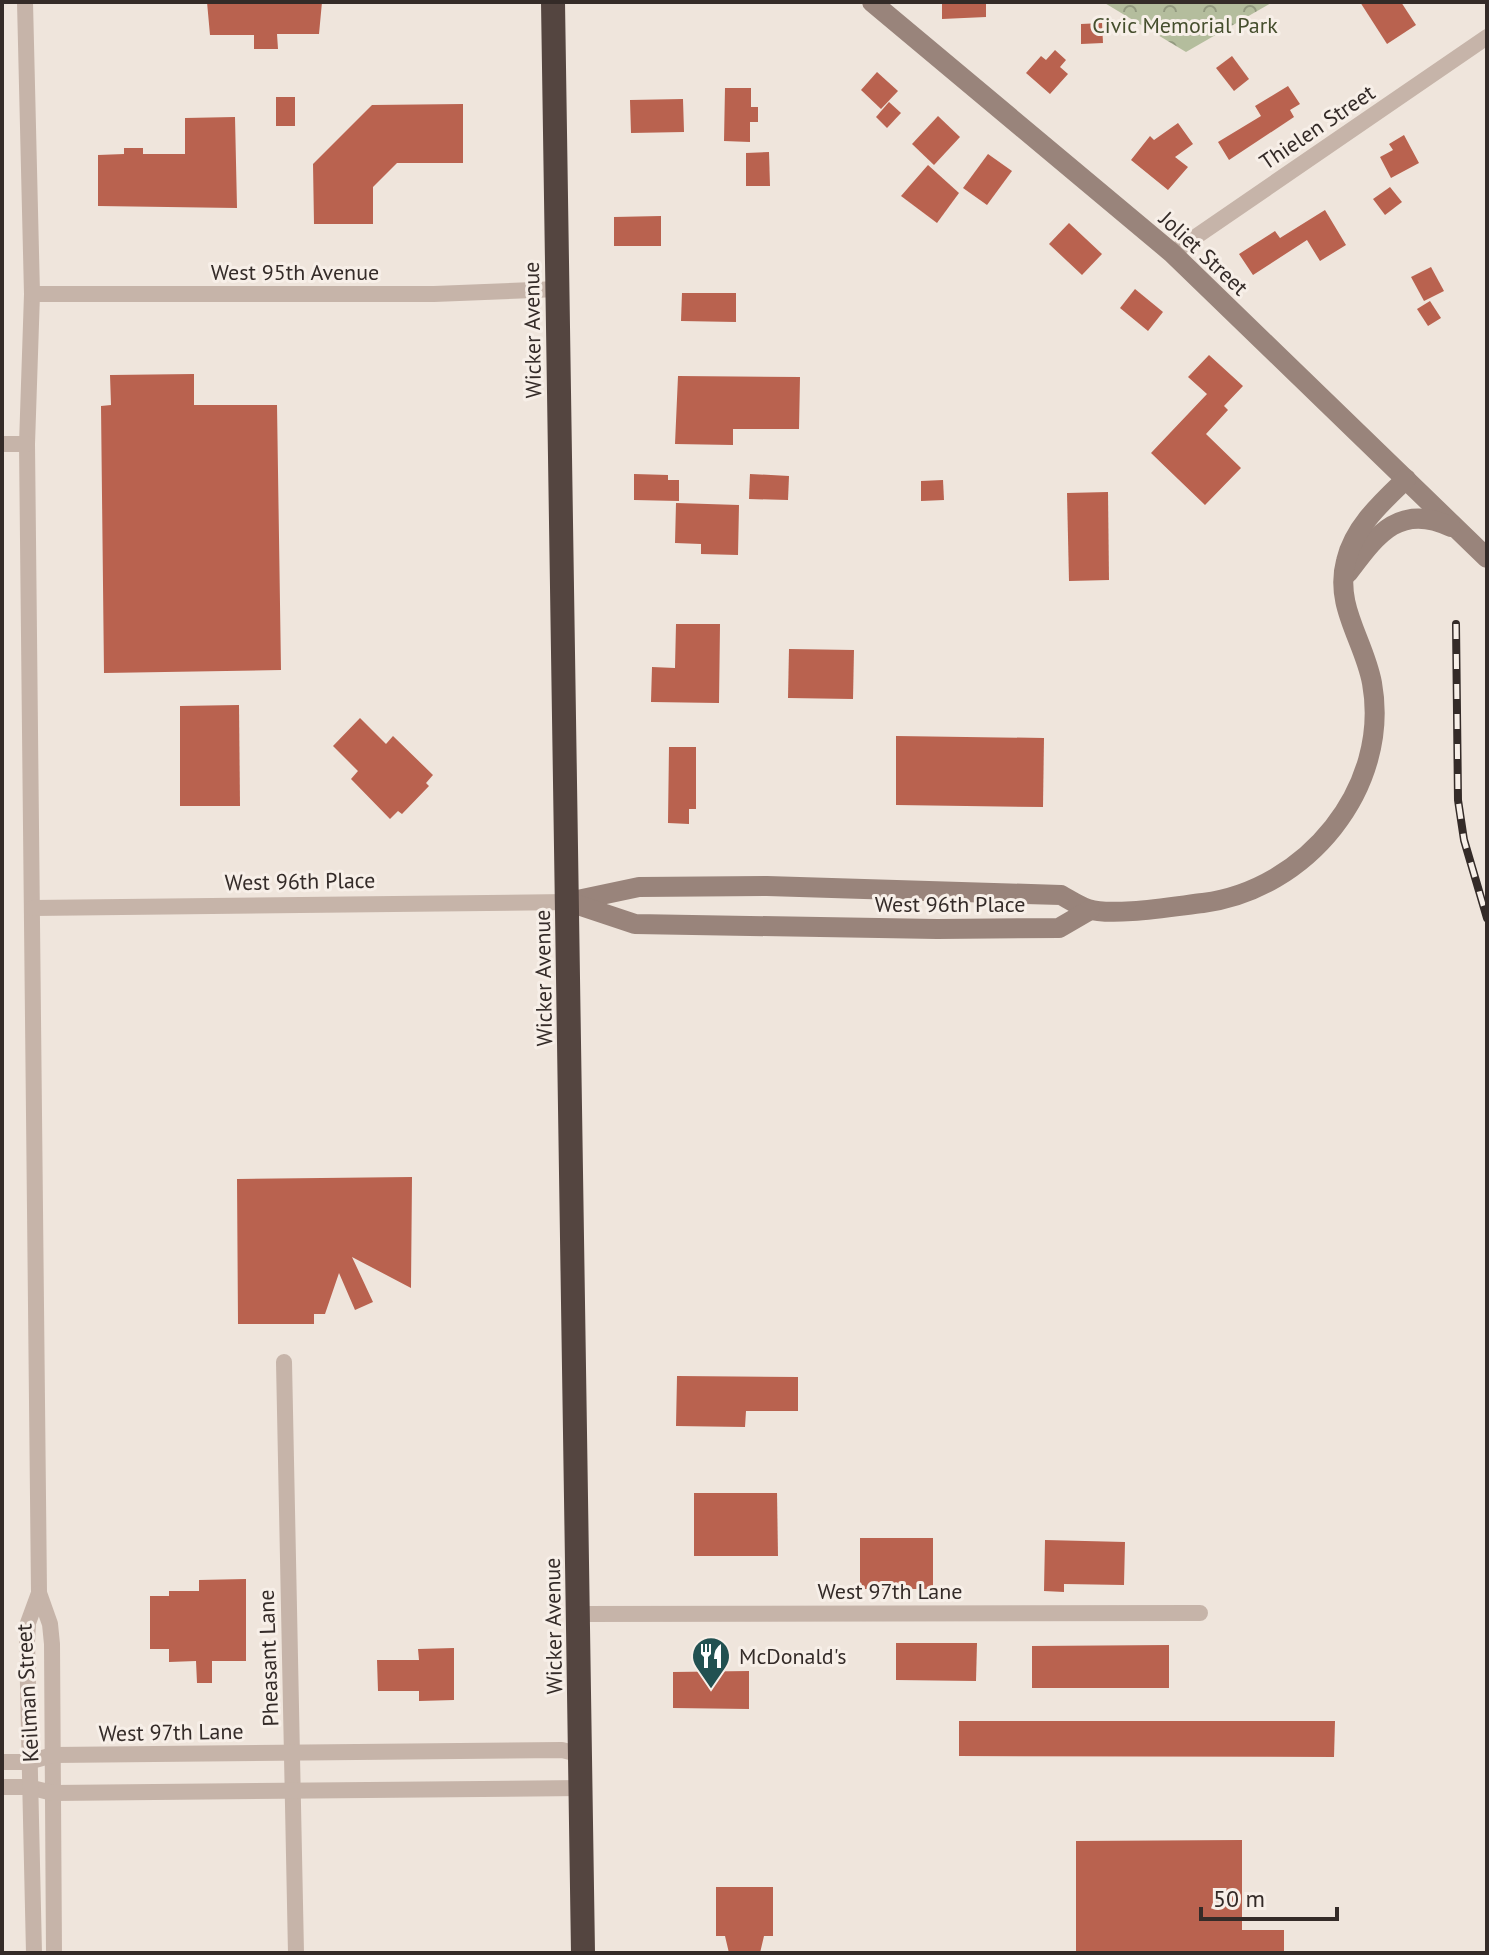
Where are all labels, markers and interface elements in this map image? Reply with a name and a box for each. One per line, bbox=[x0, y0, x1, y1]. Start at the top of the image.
park label: Civic Memorial Park bbox=[1092, 11, 1278, 39]
street label: Thielen Street bbox=[1254, 78, 1380, 176]
street label: Joliet Street bbox=[1153, 204, 1255, 302]
street label: West 95th Avenue bbox=[211, 258, 379, 286]
street label: Wicker Avenue bbox=[517, 261, 547, 399]
street label: West 96th Place bbox=[224, 866, 376, 896]
street label: West 96th Place bbox=[875, 890, 1025, 918]
street label: Wicker Avenue bbox=[528, 909, 558, 1047]
street label: Wicker Avenue bbox=[538, 1557, 568, 1695]
street label: West 97th Lane bbox=[818, 1577, 962, 1605]
street label: Pheasant Lane bbox=[252, 1589, 284, 1727]
street label: Keilman Street bbox=[9, 1622, 45, 1763]
restaurant icon: McDonald's bbox=[690, 1635, 732, 1690]
place label: McDonald's bbox=[739, 1642, 846, 1670]
street label: West 97th Lane bbox=[98, 1717, 244, 1747]
scale bar bbox=[1201, 1871, 1337, 1921]
text: 50 m bbox=[1213, 1883, 1265, 1914]

